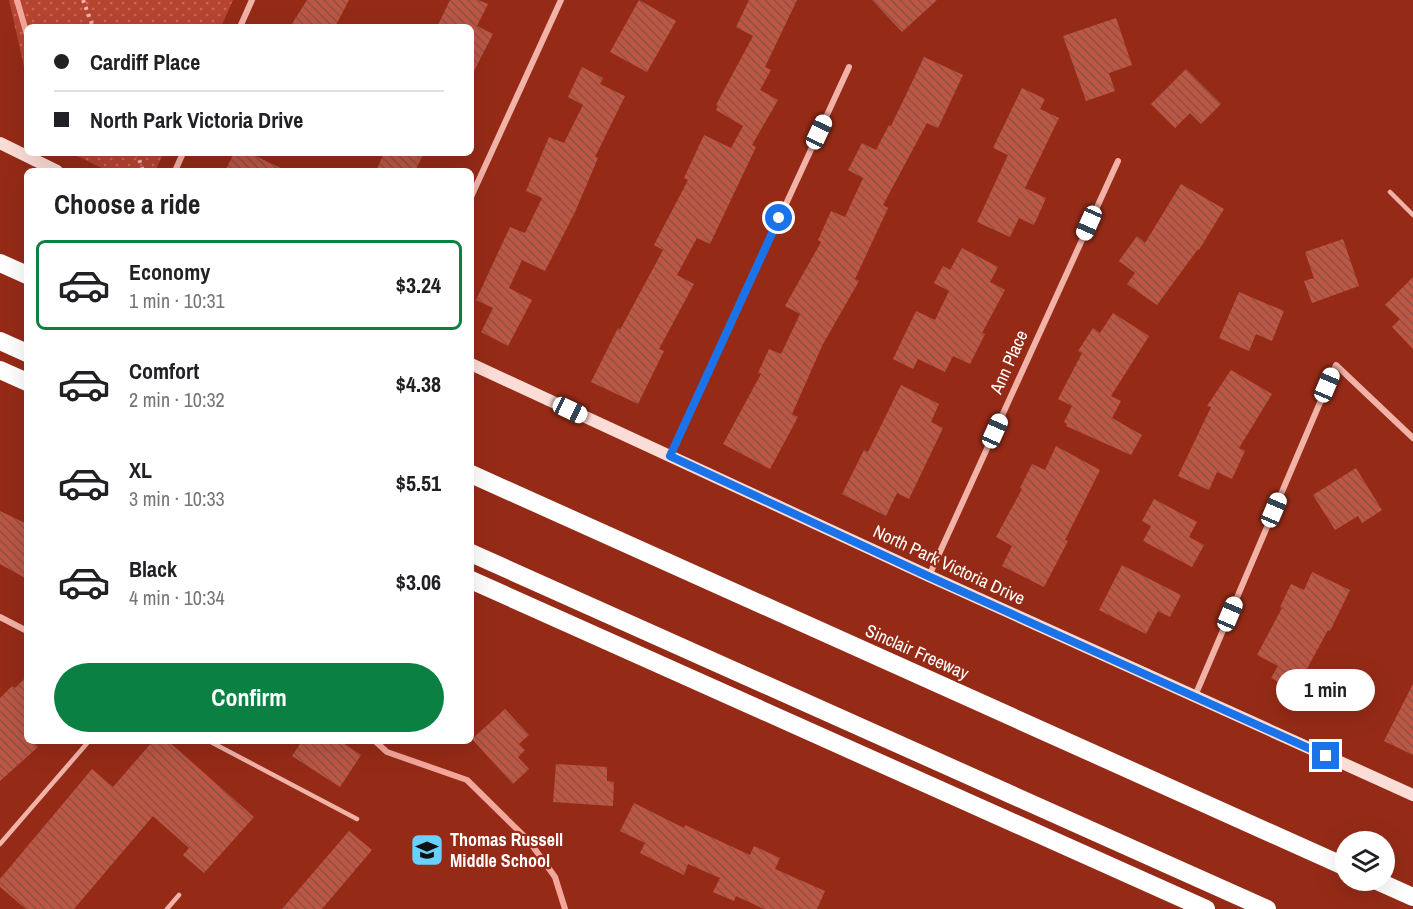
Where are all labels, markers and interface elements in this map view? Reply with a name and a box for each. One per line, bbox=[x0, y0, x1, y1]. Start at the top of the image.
text: Cardiff Place bbox=[90, 47, 200, 77]
text: North Park Victoria Drive bbox=[90, 105, 303, 135]
car bbox=[803, 112, 835, 152]
text: Choose a ride bbox=[54, 186, 200, 222]
car bbox=[1073, 203, 1105, 243]
route start bbox=[765, 204, 792, 231]
text: Economy bbox=[129, 257, 210, 287]
icon: car bbox=[57, 258, 111, 312]
text: $3.24 bbox=[396, 270, 441, 300]
text: 1 min · 10:31 bbox=[129, 287, 225, 314]
street label: Ann Place bbox=[983, 326, 1034, 399]
text: Comfort bbox=[129, 356, 199, 386]
icon: car bbox=[57, 357, 111, 411]
car bbox=[1312, 365, 1342, 405]
text: $4.38 bbox=[396, 369, 441, 399]
text: 2 min · 10:32 bbox=[129, 386, 225, 413]
car bbox=[550, 394, 590, 426]
car bbox=[979, 411, 1011, 451]
text: XL bbox=[129, 455, 152, 485]
icon: car bbox=[57, 456, 111, 510]
text: $5.51 bbox=[396, 468, 441, 498]
text: 3 min · 10:33 bbox=[129, 485, 225, 512]
car bbox=[1259, 490, 1289, 530]
street label: North Park Victoria Drive bbox=[869, 518, 1029, 611]
text: Black bbox=[129, 554, 177, 584]
icon: car bbox=[57, 555, 111, 609]
text: $3.06 bbox=[396, 567, 441, 597]
text: 4 min · 10:34 bbox=[129, 584, 225, 611]
car bbox=[1215, 594, 1245, 634]
street label: Sinclair Freeway bbox=[862, 618, 973, 686]
button: Confirm bbox=[54, 663, 444, 732]
callout: 1 min bbox=[1276, 669, 1376, 711]
text: 1 min bbox=[1304, 676, 1347, 703]
route end bbox=[1312, 742, 1339, 769]
place label: Thomas Russell Middle School bbox=[450, 827, 563, 873]
map controls bbox=[1335, 831, 1395, 891]
button: layers bbox=[1335, 831, 1395, 891]
school or university icon: Thomas Russell Middle School bbox=[409, 832, 445, 868]

